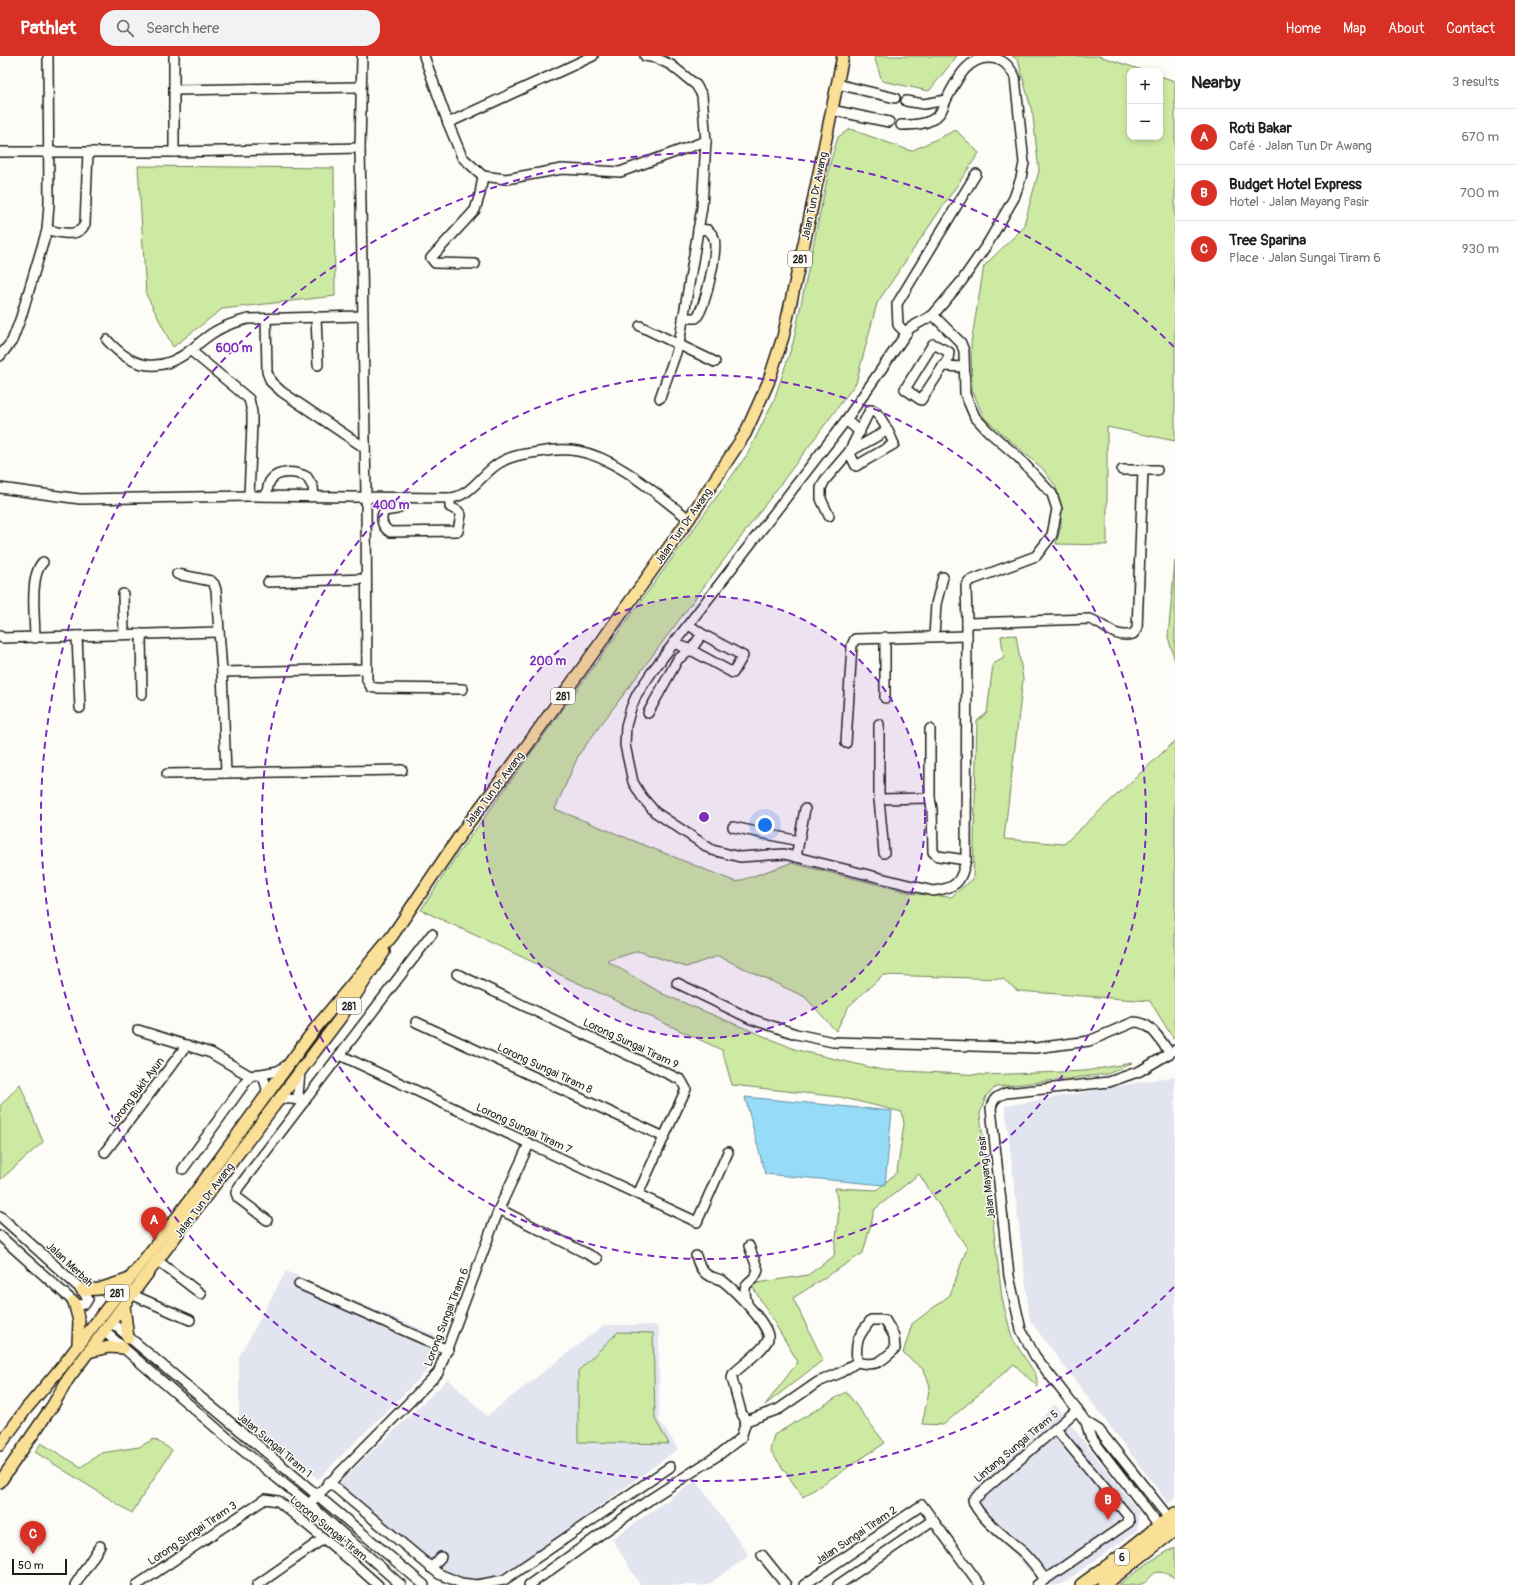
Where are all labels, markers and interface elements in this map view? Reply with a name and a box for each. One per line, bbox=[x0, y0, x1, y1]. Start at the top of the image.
search box bbox=[100, 10, 380, 46]
text: Pathlet bbox=[20, 16, 76, 40]
icon: search bbox=[114, 17, 136, 39]
text: Search here bbox=[146, 19, 219, 38]
text: Home bbox=[1286, 20, 1321, 37]
text: Map bbox=[1343, 20, 1366, 37]
text: About bbox=[1388, 20, 1424, 37]
text: Contact bbox=[1446, 20, 1495, 37]
map controls bbox=[1127, 68, 1163, 140]
button: + bbox=[1127, 68, 1163, 104]
text: Nearby bbox=[1191, 72, 1240, 93]
text: 3 results bbox=[1452, 74, 1499, 90]
button: − bbox=[1127, 104, 1163, 140]
text: Roti Bakar bbox=[1229, 119, 1292, 138]
text: A bbox=[1200, 129, 1208, 145]
text: 670 m bbox=[1461, 129, 1499, 145]
text: Café · Jalan Tun Dr Awang bbox=[1229, 138, 1372, 154]
street label: Jalan Tun Dr Awang bbox=[799, 150, 830, 242]
text: Budget Hotel Express bbox=[1229, 175, 1362, 194]
text: B bbox=[1200, 185, 1208, 201]
text: 700 m bbox=[1460, 185, 1499, 201]
text: Hotel · Jalan Mayang Pasir bbox=[1229, 194, 1369, 210]
text: Tree Sparina bbox=[1229, 231, 1306, 250]
text: C bbox=[1200, 241, 1208, 257]
text: 930 m bbox=[1462, 241, 1499, 257]
text: Place · Jalan Sungai Tiram 6 bbox=[1229, 250, 1381, 266]
road number: 281 bbox=[788, 251, 812, 267]
text: 600 m bbox=[216, 341, 253, 356]
street label: Jalan Tun Dr Awang bbox=[652, 485, 715, 567]
text: 400 m bbox=[372, 498, 410, 513]
text: 200 m bbox=[530, 654, 567, 669]
road number: 281 bbox=[551, 688, 575, 704]
street label: Jalan Tun Dr Awang bbox=[462, 749, 527, 829]
centre of rings bbox=[697, 810, 711, 824]
your location bbox=[755, 815, 775, 835]
road number: 281 bbox=[337, 998, 361, 1014]
street label: Lorong Sungai Tiram 9 bbox=[581, 1016, 681, 1071]
street label: Lorong Sungai Tiram 8 bbox=[495, 1041, 595, 1096]
street label: Lorong Bukit Ayun bbox=[106, 1055, 167, 1130]
street label: Lorong Sungai Tiram 7 bbox=[474, 1101, 574, 1156]
street label: Jalan Mayang Pasir bbox=[975, 1134, 998, 1220]
street label: Jalan Tun Dr Awang bbox=[172, 1160, 237, 1240]
pin: A bbox=[141, 1207, 167, 1240]
street label: Jalan Merbah bbox=[44, 1239, 96, 1289]
street label: Lorong Sungai Tiram 6 bbox=[422, 1266, 471, 1368]
road number: 281 bbox=[105, 1285, 129, 1301]
street label: Lintang Sungai Tiram 5 bbox=[972, 1407, 1061, 1485]
street label: Jalan Sungai Tiram 1 bbox=[235, 1410, 315, 1480]
pin: B bbox=[1095, 1487, 1121, 1520]
street label: Lorong Sungai Tiram bbox=[287, 1493, 370, 1564]
street label: Lorong Sungai Tiram 3 bbox=[145, 1499, 239, 1568]
street label: Jalan Sungai Tiram 2 bbox=[813, 1503, 899, 1567]
pin: C bbox=[20, 1521, 46, 1554]
road number: 6 bbox=[1115, 1549, 1129, 1565]
scale bar bbox=[12, 1557, 67, 1576]
text: 50 m bbox=[18, 1559, 44, 1572]

